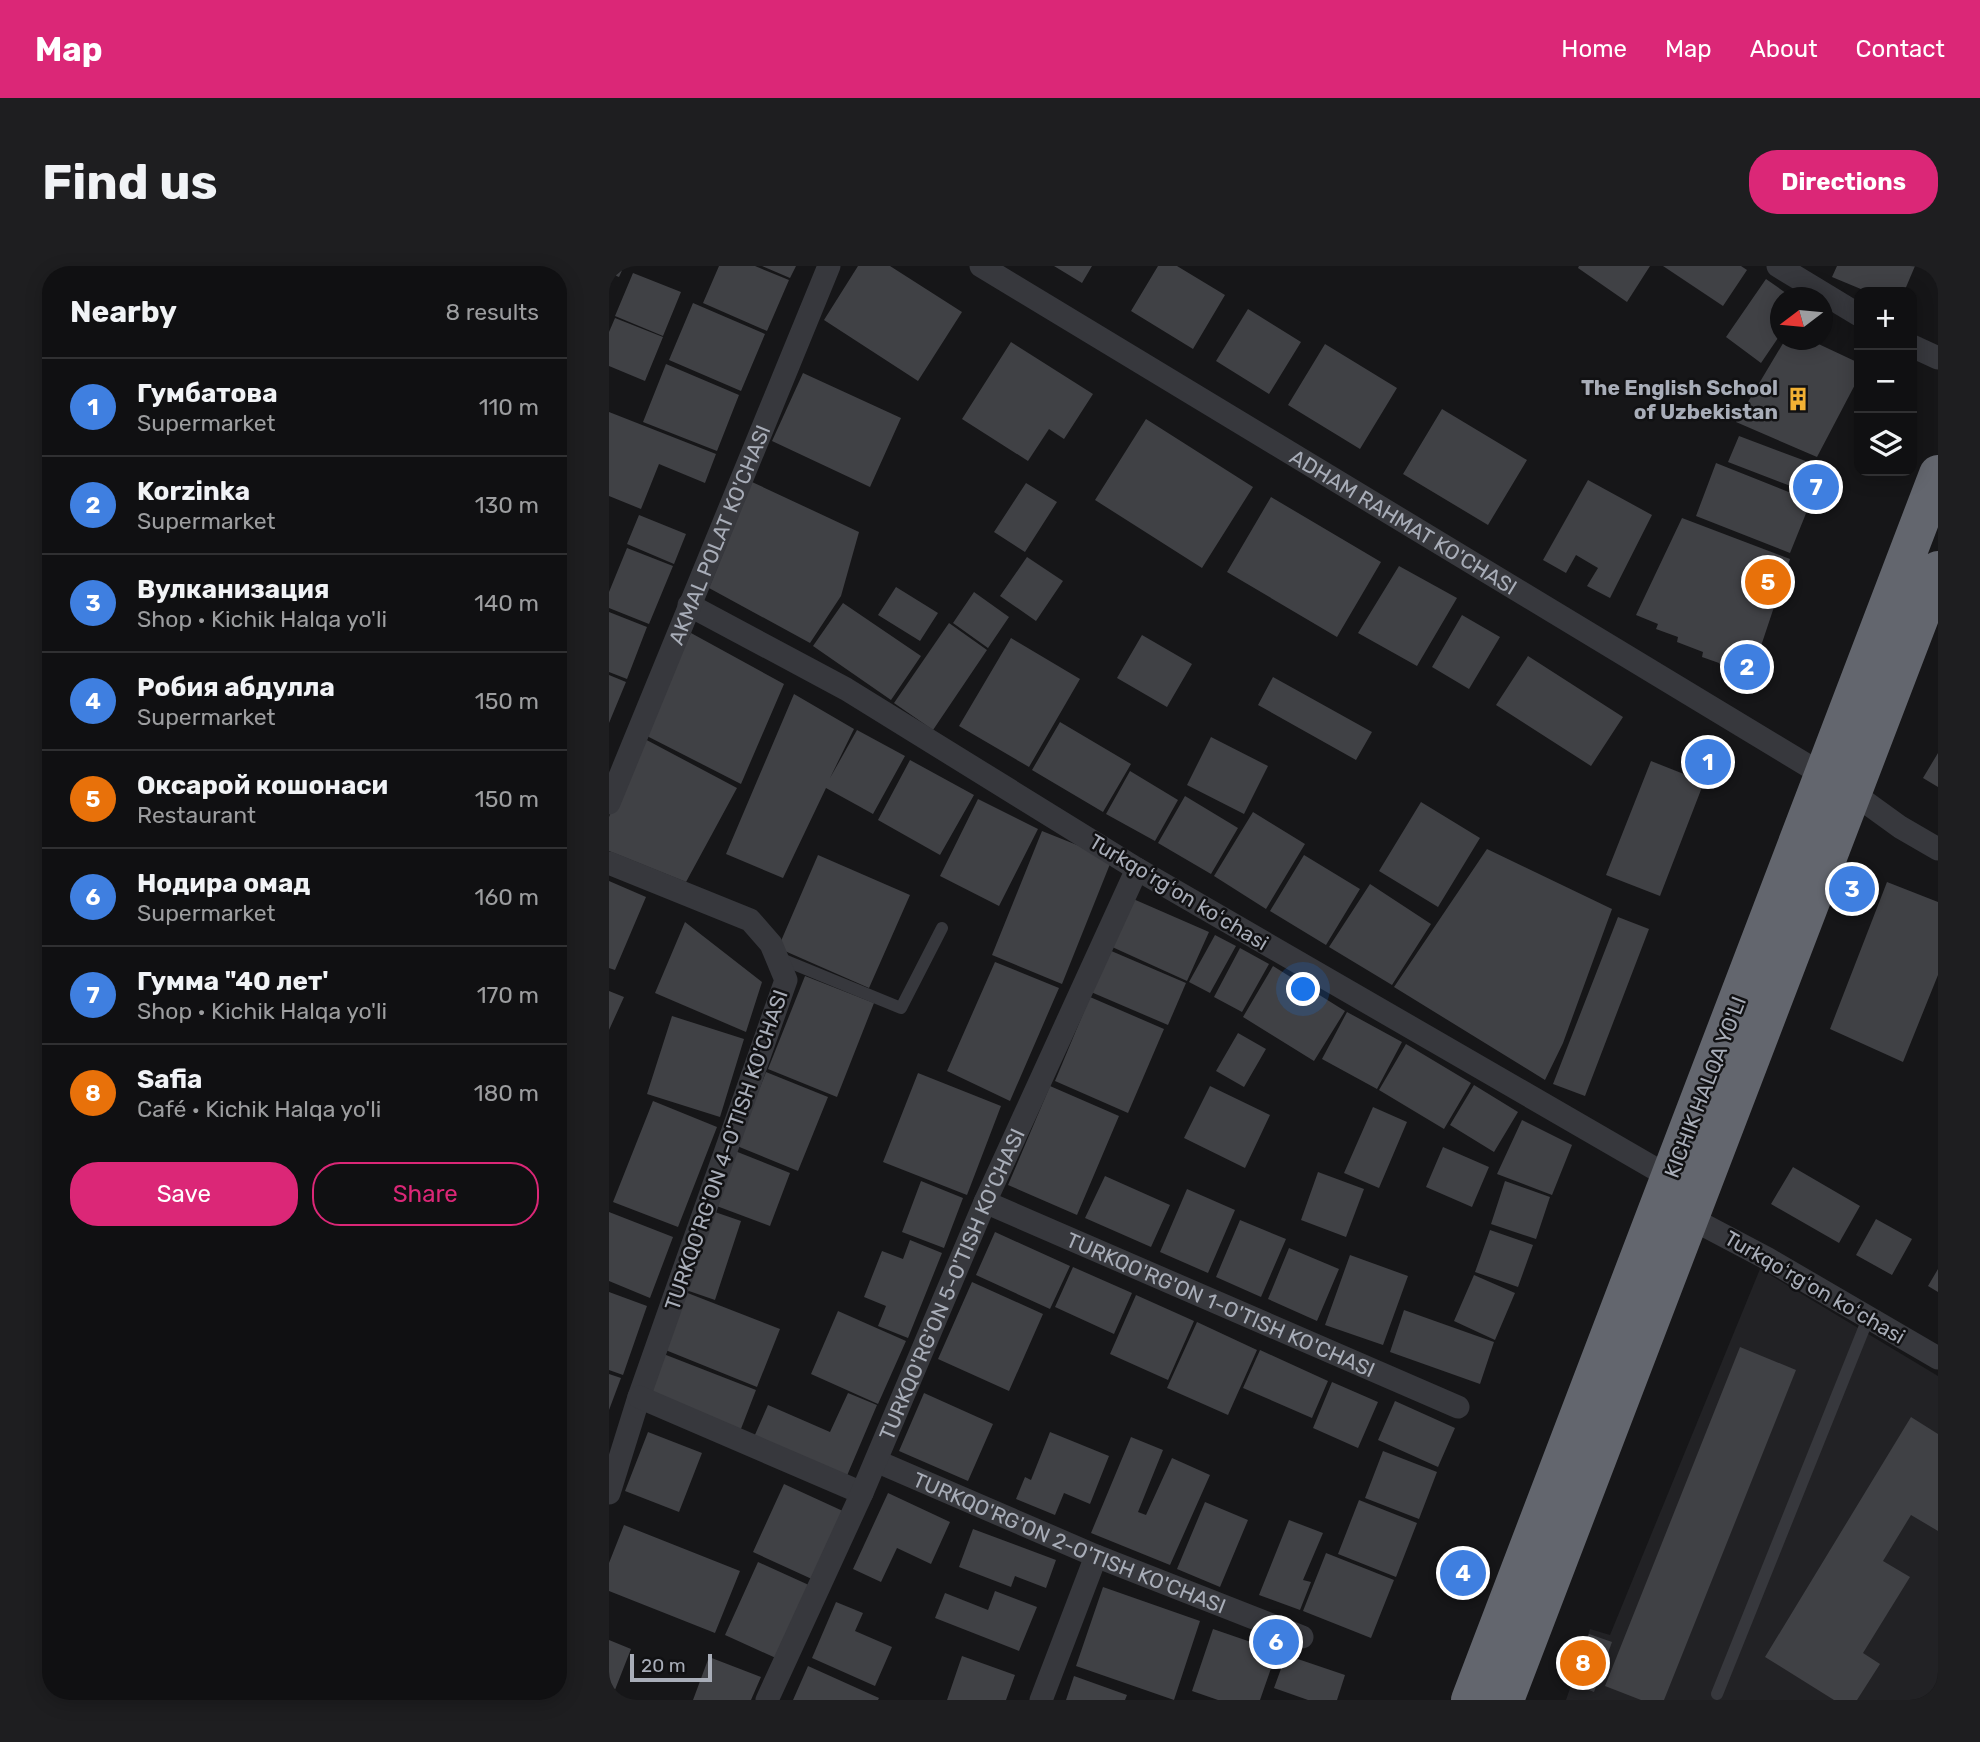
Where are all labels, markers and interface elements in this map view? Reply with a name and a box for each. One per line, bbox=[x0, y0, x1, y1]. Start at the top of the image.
text: Map bbox=[35, 30, 103, 69]
text: Home bbox=[1561, 35, 1627, 63]
text: Map bbox=[1665, 35, 1712, 63]
text: About bbox=[1750, 35, 1818, 63]
text: Contact bbox=[1856, 35, 1945, 63]
button: Directions bbox=[1749, 150, 1938, 214]
text: Find us bbox=[42, 153, 218, 211]
north arrow bbox=[1770, 287, 1833, 350]
map controls bbox=[1854, 287, 1917, 476]
button: + bbox=[1854, 287, 1917, 350]
text: Nearby bbox=[70, 294, 177, 330]
text: 8 results bbox=[445, 298, 539, 326]
button: − bbox=[1854, 350, 1917, 413]
place label: The English School of Uzbekistan bbox=[1581, 375, 1778, 424]
text: Гумбатова bbox=[137, 378, 277, 409]
building icon: The English School of Uzbekistan bbox=[1784, 385, 1812, 413]
text: 1 bbox=[87, 393, 99, 421]
text: 110 m bbox=[479, 393, 539, 421]
text: Supermarket bbox=[137, 409, 275, 437]
button: layers bbox=[1854, 413, 1917, 476]
street label: AKMAL POLAT KO'CHASI bbox=[663, 421, 775, 648]
street label: ADHAM RAHMAT KO'CHASI bbox=[1286, 443, 1522, 600]
pin: 7 bbox=[1793, 461, 1839, 513]
text: Korzinka bbox=[137, 476, 250, 507]
text: 2 bbox=[86, 491, 100, 519]
text: 130 m bbox=[475, 491, 539, 519]
text: Supermarket bbox=[137, 507, 275, 535]
pin: 5 bbox=[1745, 556, 1791, 608]
text: Вулканизация bbox=[137, 574, 330, 605]
text: 3 bbox=[85, 589, 101, 617]
text: 140 m bbox=[474, 589, 539, 617]
text: Shop · Kichik Halqa yo'li bbox=[137, 605, 387, 633]
pin: 2 bbox=[1724, 641, 1770, 693]
text: Робия абдулла bbox=[137, 672, 335, 703]
text: 4 bbox=[85, 687, 101, 715]
text: 150 m bbox=[475, 687, 539, 715]
text: Supermarket bbox=[137, 703, 275, 731]
pin: 1 bbox=[1685, 736, 1731, 788]
text: Оксарой кошонаси bbox=[137, 770, 388, 801]
text: 5 bbox=[86, 785, 100, 813]
text: 150 m bbox=[475, 785, 539, 813]
text: Restaurant bbox=[137, 801, 256, 829]
street label: Turkqoʻrgʻon koʻchasi bbox=[1085, 829, 1273, 955]
pin: 3 bbox=[1829, 863, 1875, 915]
text: Нодира омад bbox=[137, 868, 310, 899]
text: 6 bbox=[86, 883, 100, 911]
text: 160 m bbox=[475, 883, 539, 911]
text: Supermarket bbox=[137, 899, 275, 927]
text: Гумма "40 лет' bbox=[137, 966, 329, 997]
your location bbox=[1286, 972, 1320, 1006]
text: 7 bbox=[86, 981, 100, 1009]
text: 170 m bbox=[477, 981, 539, 1009]
street label: TURKQO'RG'ON 4-O'TISH KO'CHASI bbox=[659, 986, 793, 1314]
street label: KICHIK HALQA YO'LI bbox=[1659, 993, 1751, 1181]
text: Shop · Kichik Halqa yo'li bbox=[137, 997, 387, 1025]
text: Safia bbox=[137, 1064, 202, 1095]
text: 8 bbox=[85, 1079, 101, 1107]
text: 180 m bbox=[474, 1079, 539, 1107]
text: Café · Kichik Halqa yo'li bbox=[137, 1095, 381, 1123]
street label: TURKQO'RG'ON 5-O'TISH KO'CHASI bbox=[873, 1124, 1030, 1444]
button: Save bbox=[70, 1162, 298, 1226]
button: Share bbox=[312, 1162, 539, 1226]
street label: Turkqoʻrgʻon koʻchasi bbox=[1720, 1225, 1910, 1349]
street label: TURKQO'RG'ON 1-O'TISH KO'CHASI bbox=[1063, 1226, 1379, 1382]
street label: TURKQO'RG'ON 2-O'TISH KO'CHASI bbox=[909, 1466, 1230, 1618]
pin: 4 bbox=[1440, 1547, 1486, 1599]
pin: 6 bbox=[1253, 1616, 1299, 1668]
pin: 8 bbox=[1560, 1637, 1606, 1689]
scale bar bbox=[630, 1651, 712, 1683]
text: 20 m bbox=[641, 1654, 686, 1677]

